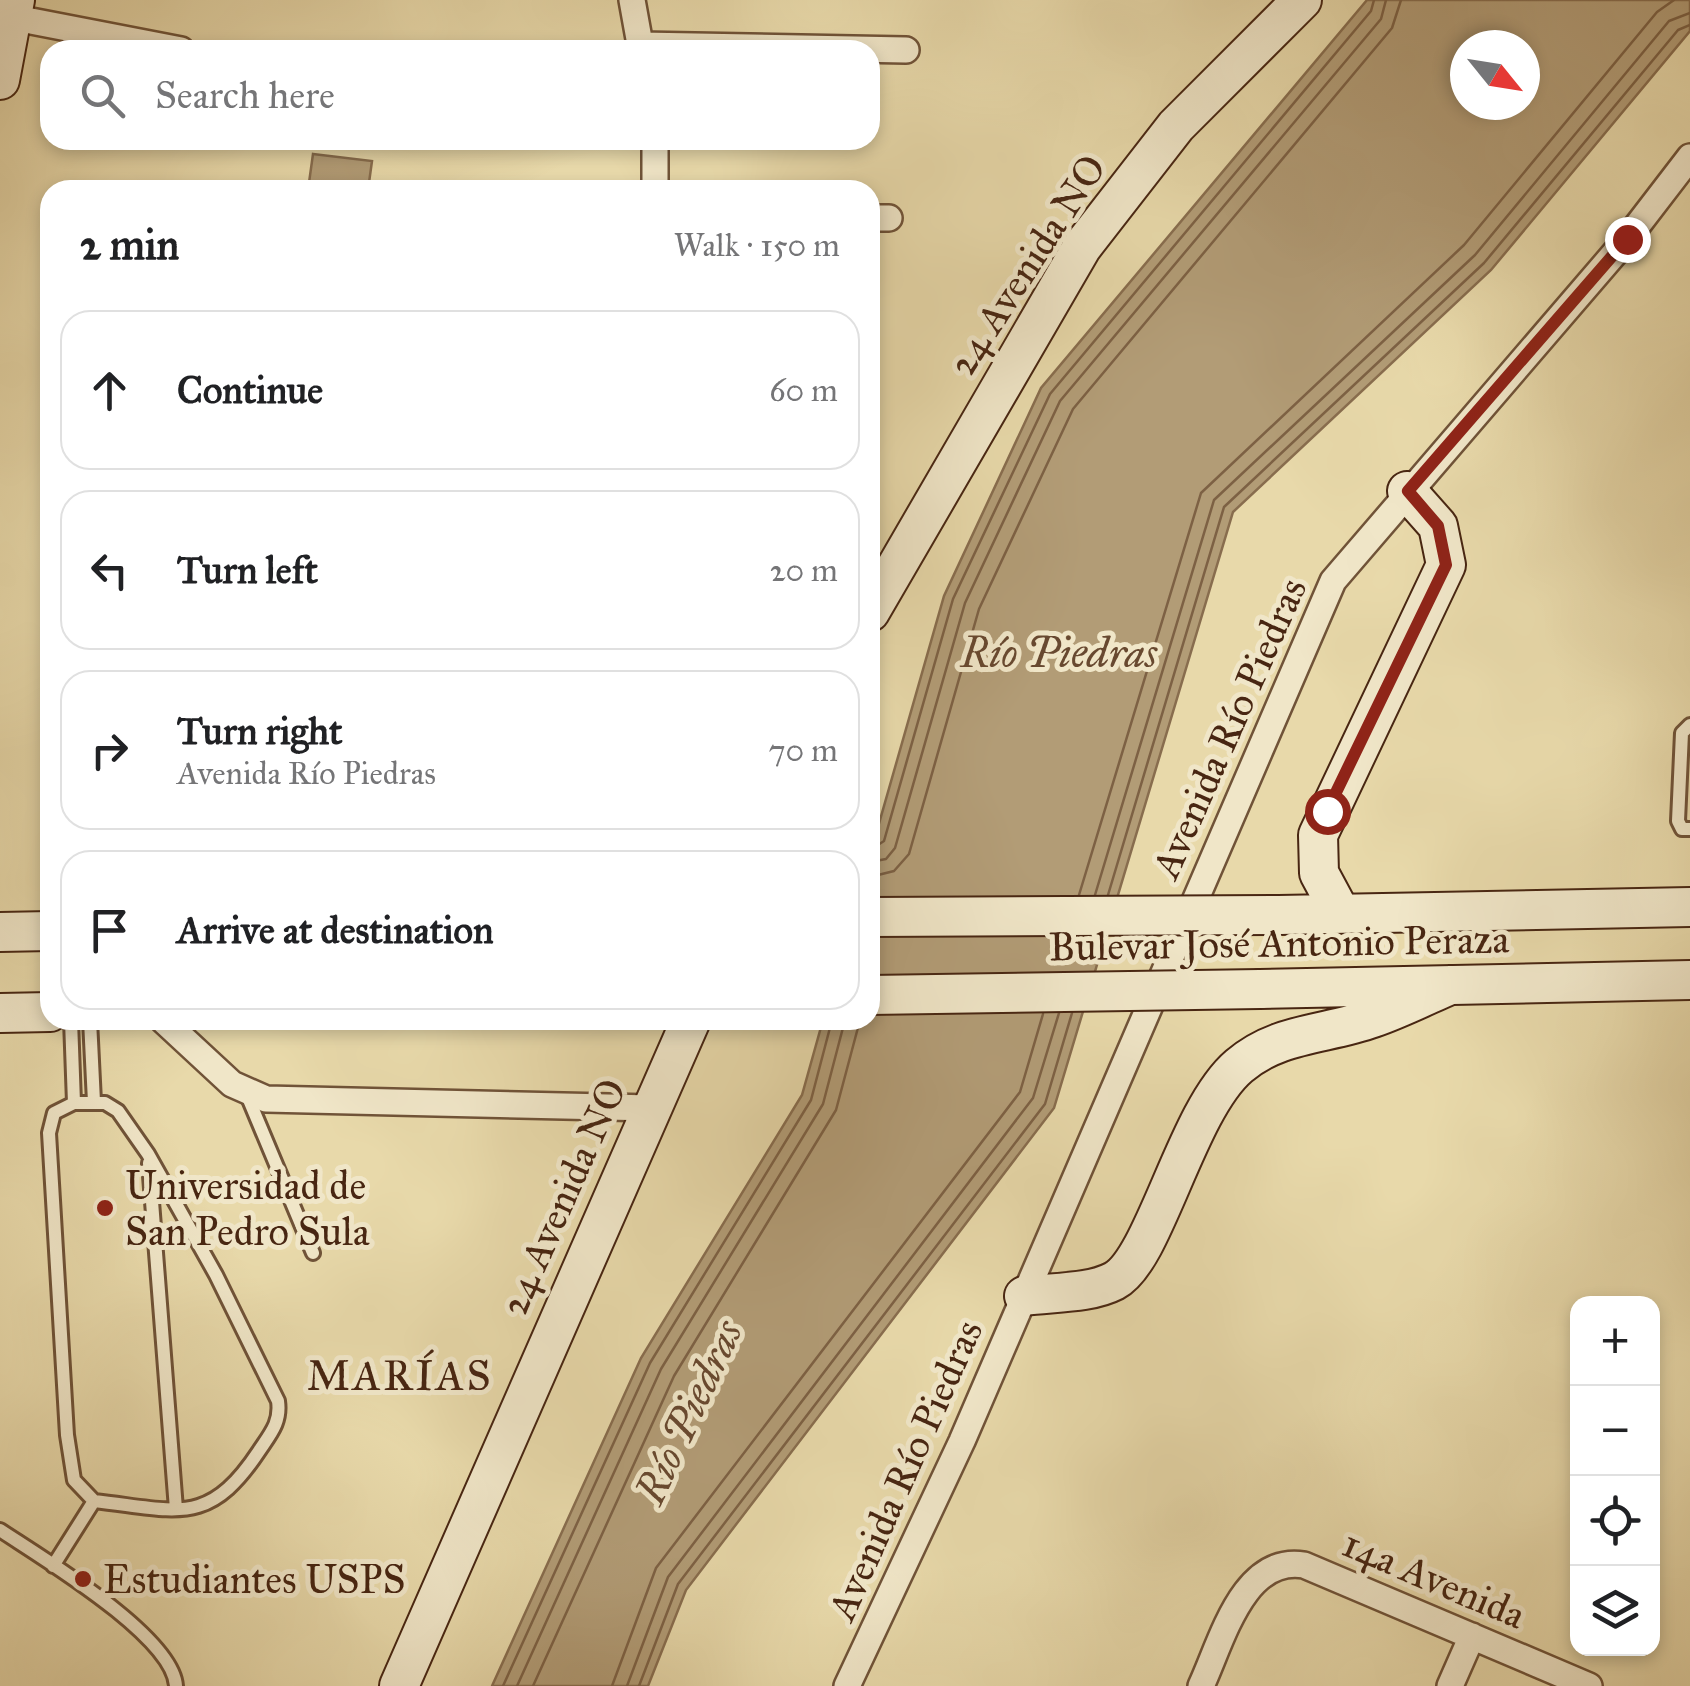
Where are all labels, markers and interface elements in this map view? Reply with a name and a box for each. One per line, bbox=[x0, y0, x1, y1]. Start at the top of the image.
north arrow bbox=[1450, 30, 1540, 120]
search box bbox=[40, 40, 880, 150]
icon: search bbox=[75, 68, 130, 123]
text: Search here bbox=[155, 72, 335, 118]
street label: 24 Avenida NO bbox=[937, 145, 1117, 385]
route end bbox=[1605, 217, 1651, 263]
text: 2 min bbox=[80, 219, 179, 271]
text: Walk · 150 m bbox=[674, 226, 840, 265]
icon: ahead bbox=[82, 363, 137, 418]
text: Continue bbox=[177, 367, 323, 413]
text: 60 m bbox=[769, 371, 838, 410]
icon: left bbox=[82, 543, 137, 598]
text: Turn left bbox=[177, 547, 318, 593]
text: 20 m bbox=[770, 551, 838, 590]
street label: Avenida Río Piedras bbox=[1140, 570, 1317, 888]
water label: Río Piedras bbox=[959, 627, 1158, 679]
text: Turn right bbox=[177, 708, 343, 754]
icon: right bbox=[82, 723, 137, 778]
text: 70 m bbox=[769, 731, 838, 770]
text: Avenida Río Piedras bbox=[177, 754, 436, 793]
route start bbox=[1305, 789, 1351, 835]
icon: arrive bbox=[82, 903, 137, 958]
text: Arrive at destination bbox=[177, 907, 494, 953]
street label: Bulevar José Antonio Peraza bbox=[1048, 914, 1510, 972]
street label: 24 Avenida NO bbox=[489, 1071, 637, 1323]
place label: Universidad de San Pedro Sula bbox=[125, 1161, 370, 1256]
marker: Universidad de San Pedro Sula bbox=[94, 1197, 116, 1219]
map controls bbox=[1570, 1296, 1660, 1656]
button: + bbox=[1570, 1296, 1660, 1386]
water label: Río Piedras bbox=[623, 1311, 754, 1514]
street label: Avenida Río Piedras bbox=[816, 1312, 993, 1630]
district label: MARÍAS bbox=[307, 1349, 493, 1402]
button: − bbox=[1570, 1386, 1660, 1476]
button: locate bbox=[1570, 1476, 1660, 1566]
street label: 14a Avenida bbox=[1335, 1519, 1533, 1639]
place label: Estudiantes USPS bbox=[103, 1555, 405, 1604]
button: layers bbox=[1570, 1566, 1660, 1656]
marker: Estudiantes USPS bbox=[72, 1568, 94, 1590]

